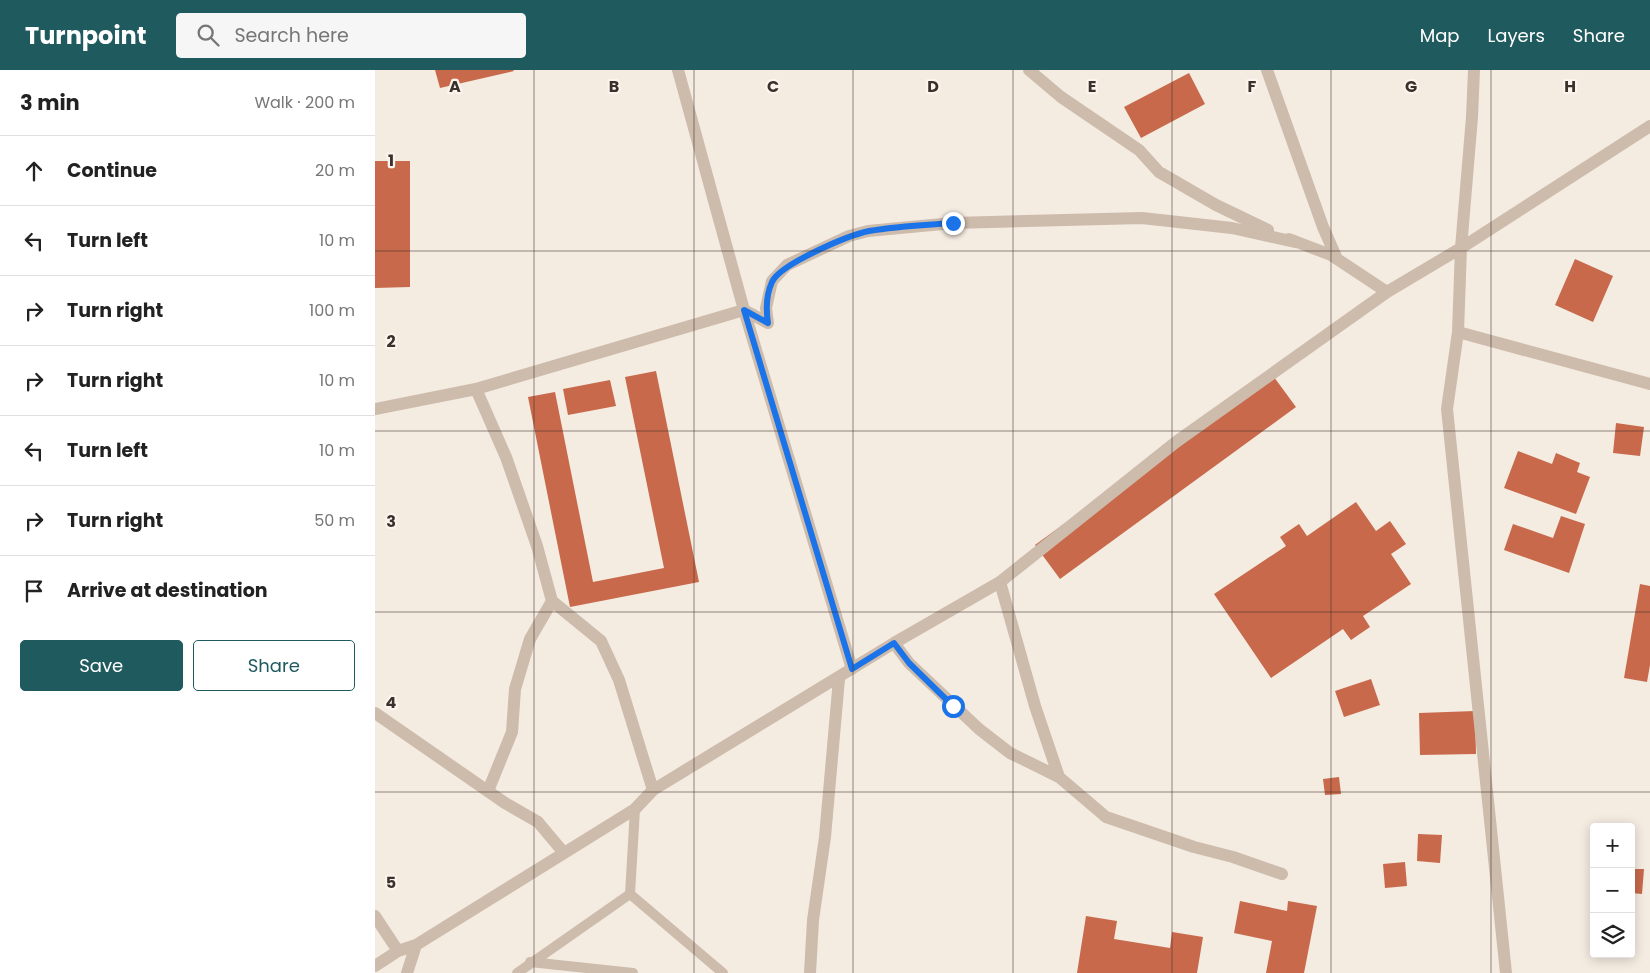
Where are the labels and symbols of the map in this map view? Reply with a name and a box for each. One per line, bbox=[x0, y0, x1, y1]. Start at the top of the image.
text: A bbox=[449, 75, 461, 98]
text: B bbox=[609, 75, 619, 98]
text: C bbox=[767, 75, 779, 98]
text: D bbox=[927, 75, 939, 98]
text: E bbox=[1088, 75, 1096, 98]
text: F bbox=[1248, 75, 1257, 98]
text: G bbox=[1405, 75, 1417, 98]
text: H bbox=[1564, 75, 1576, 98]
text: 1 bbox=[388, 149, 394, 172]
route end bbox=[942, 212, 965, 235]
text: 2 bbox=[386, 330, 396, 353]
text: 3 bbox=[386, 510, 396, 533]
text: 4 bbox=[386, 691, 397, 714]
route start bbox=[942, 695, 965, 718]
text: 5 bbox=[386, 871, 396, 894]

